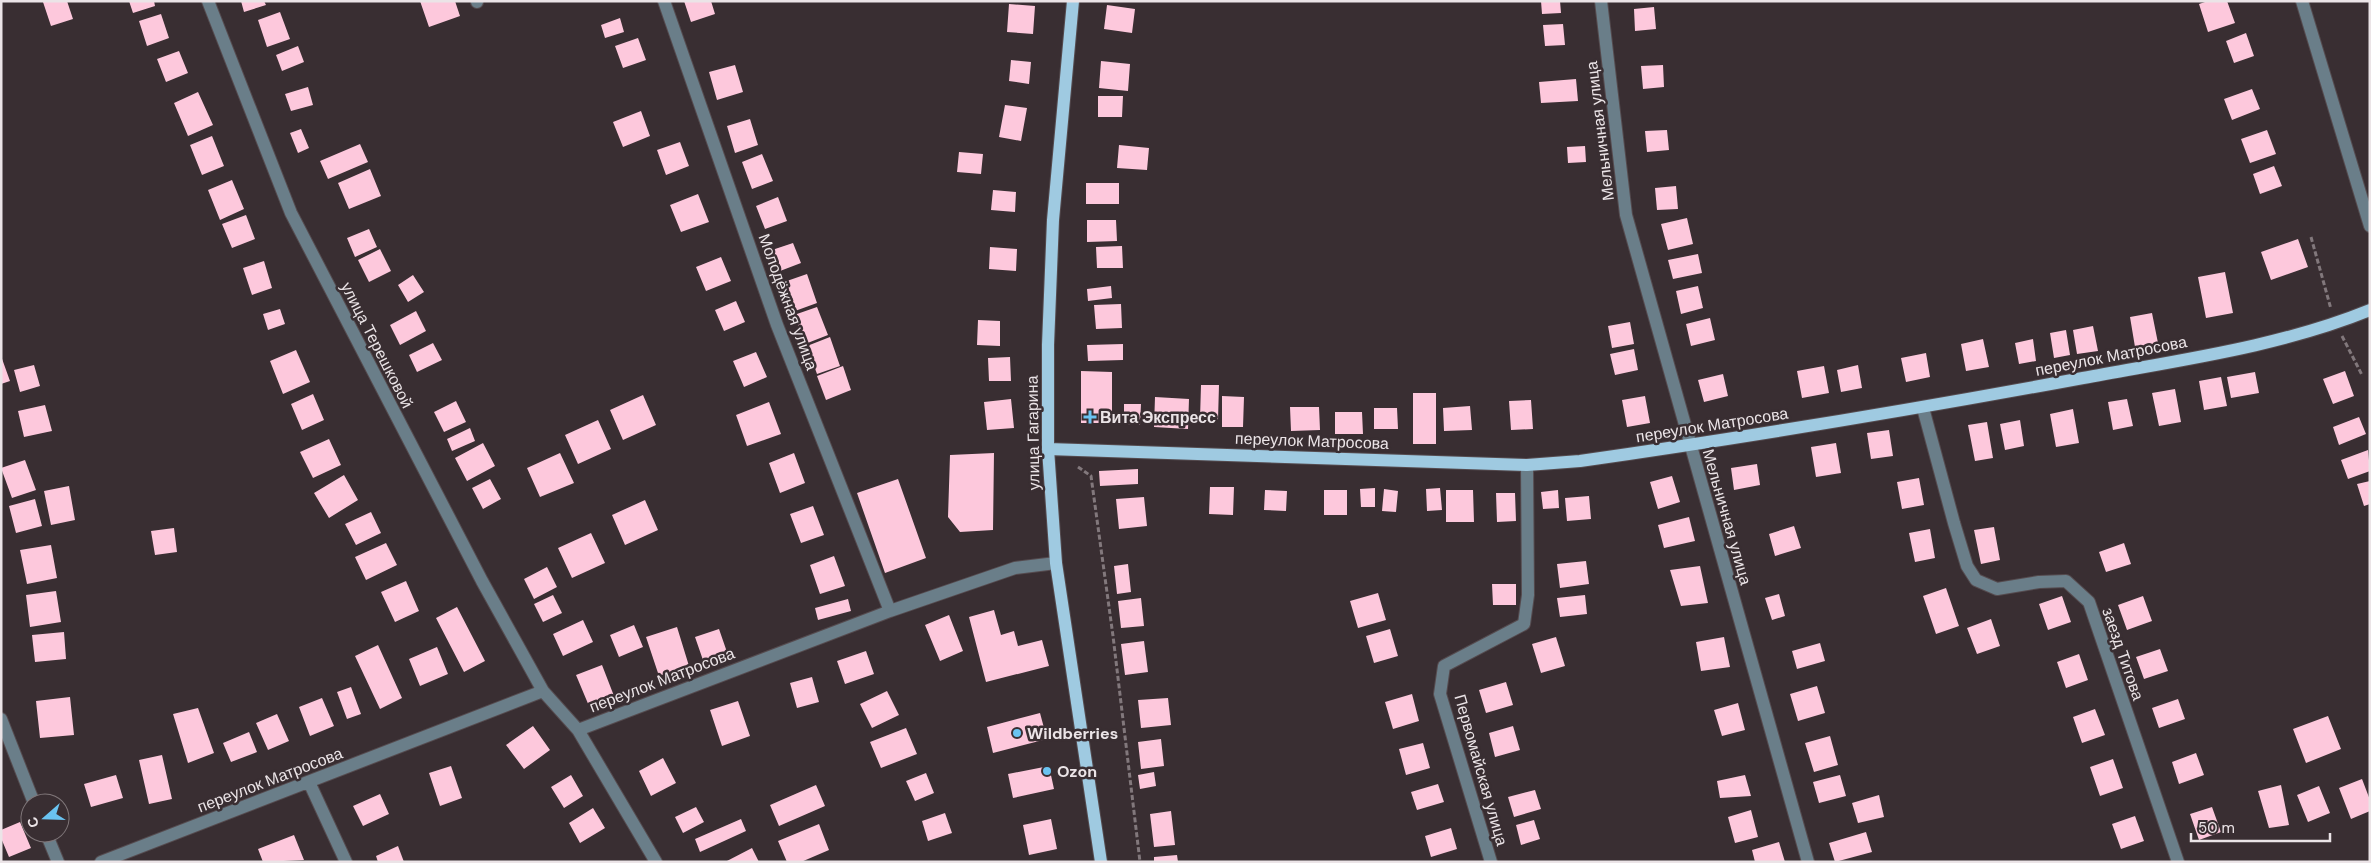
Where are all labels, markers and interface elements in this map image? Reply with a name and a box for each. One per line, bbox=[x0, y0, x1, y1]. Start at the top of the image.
street label: Мельничная улица bbox=[1581, 60, 1619, 202]
street label: Молодёжная улица bbox=[754, 231, 822, 373]
street label: улица Терешковой bbox=[336, 278, 418, 412]
street label: переулок Матросова bbox=[2033, 331, 2189, 381]
street label: улица Гагарина bbox=[1021, 375, 1045, 491]
street label: переулок Матросова bbox=[1634, 403, 1790, 447]
place label: Вита Экспресс bbox=[1100, 407, 1216, 428]
marker: Вита Экспресс bbox=[1084, 411, 1096, 423]
street label: переулок Матросова bbox=[1235, 428, 1389, 454]
street label: Мельничная улица bbox=[1698, 447, 1756, 587]
street label: заезд Титова bbox=[2097, 605, 2149, 703]
street label: переулок Матросова bbox=[586, 643, 738, 717]
street label: Первомайская улица bbox=[1449, 692, 1513, 848]
place label: Wildberries bbox=[1027, 723, 1118, 744]
marker: Wildberries bbox=[1011, 727, 1023, 739]
street label: переулок Матросова bbox=[194, 743, 346, 817]
place label: Ozon bbox=[1057, 761, 1097, 782]
marker: Ozon bbox=[1041, 765, 1053, 777]
north arrow bbox=[20, 793, 70, 843]
scale bar bbox=[2191, 810, 2330, 842]
text: С bbox=[23, 815, 43, 830]
text: 50 m bbox=[2198, 818, 2235, 838]

